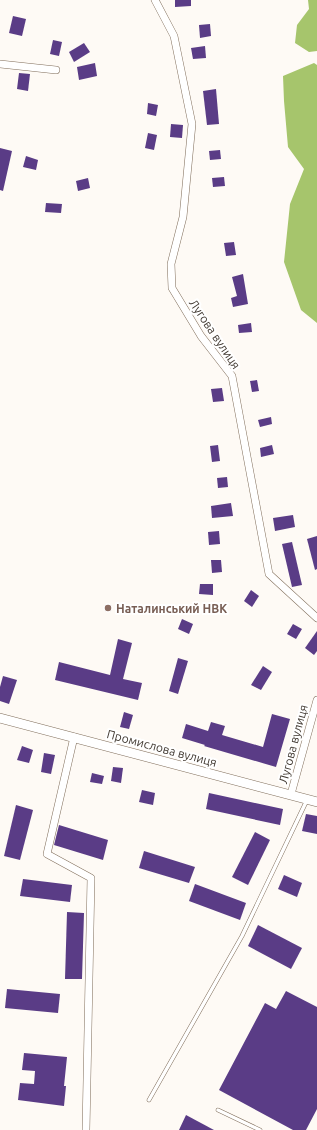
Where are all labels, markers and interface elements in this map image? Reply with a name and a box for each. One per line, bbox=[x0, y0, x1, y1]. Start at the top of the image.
street label: Лугова вулиця bbox=[187, 297, 243, 371]
place label: Наталинський НВК bbox=[116, 602, 227, 615]
marker: Наталинський НВК bbox=[103, 603, 113, 613]
street label: Лугова вулиця bbox=[276, 703, 310, 785]
street label: Промислова вулиця bbox=[106, 727, 218, 769]

